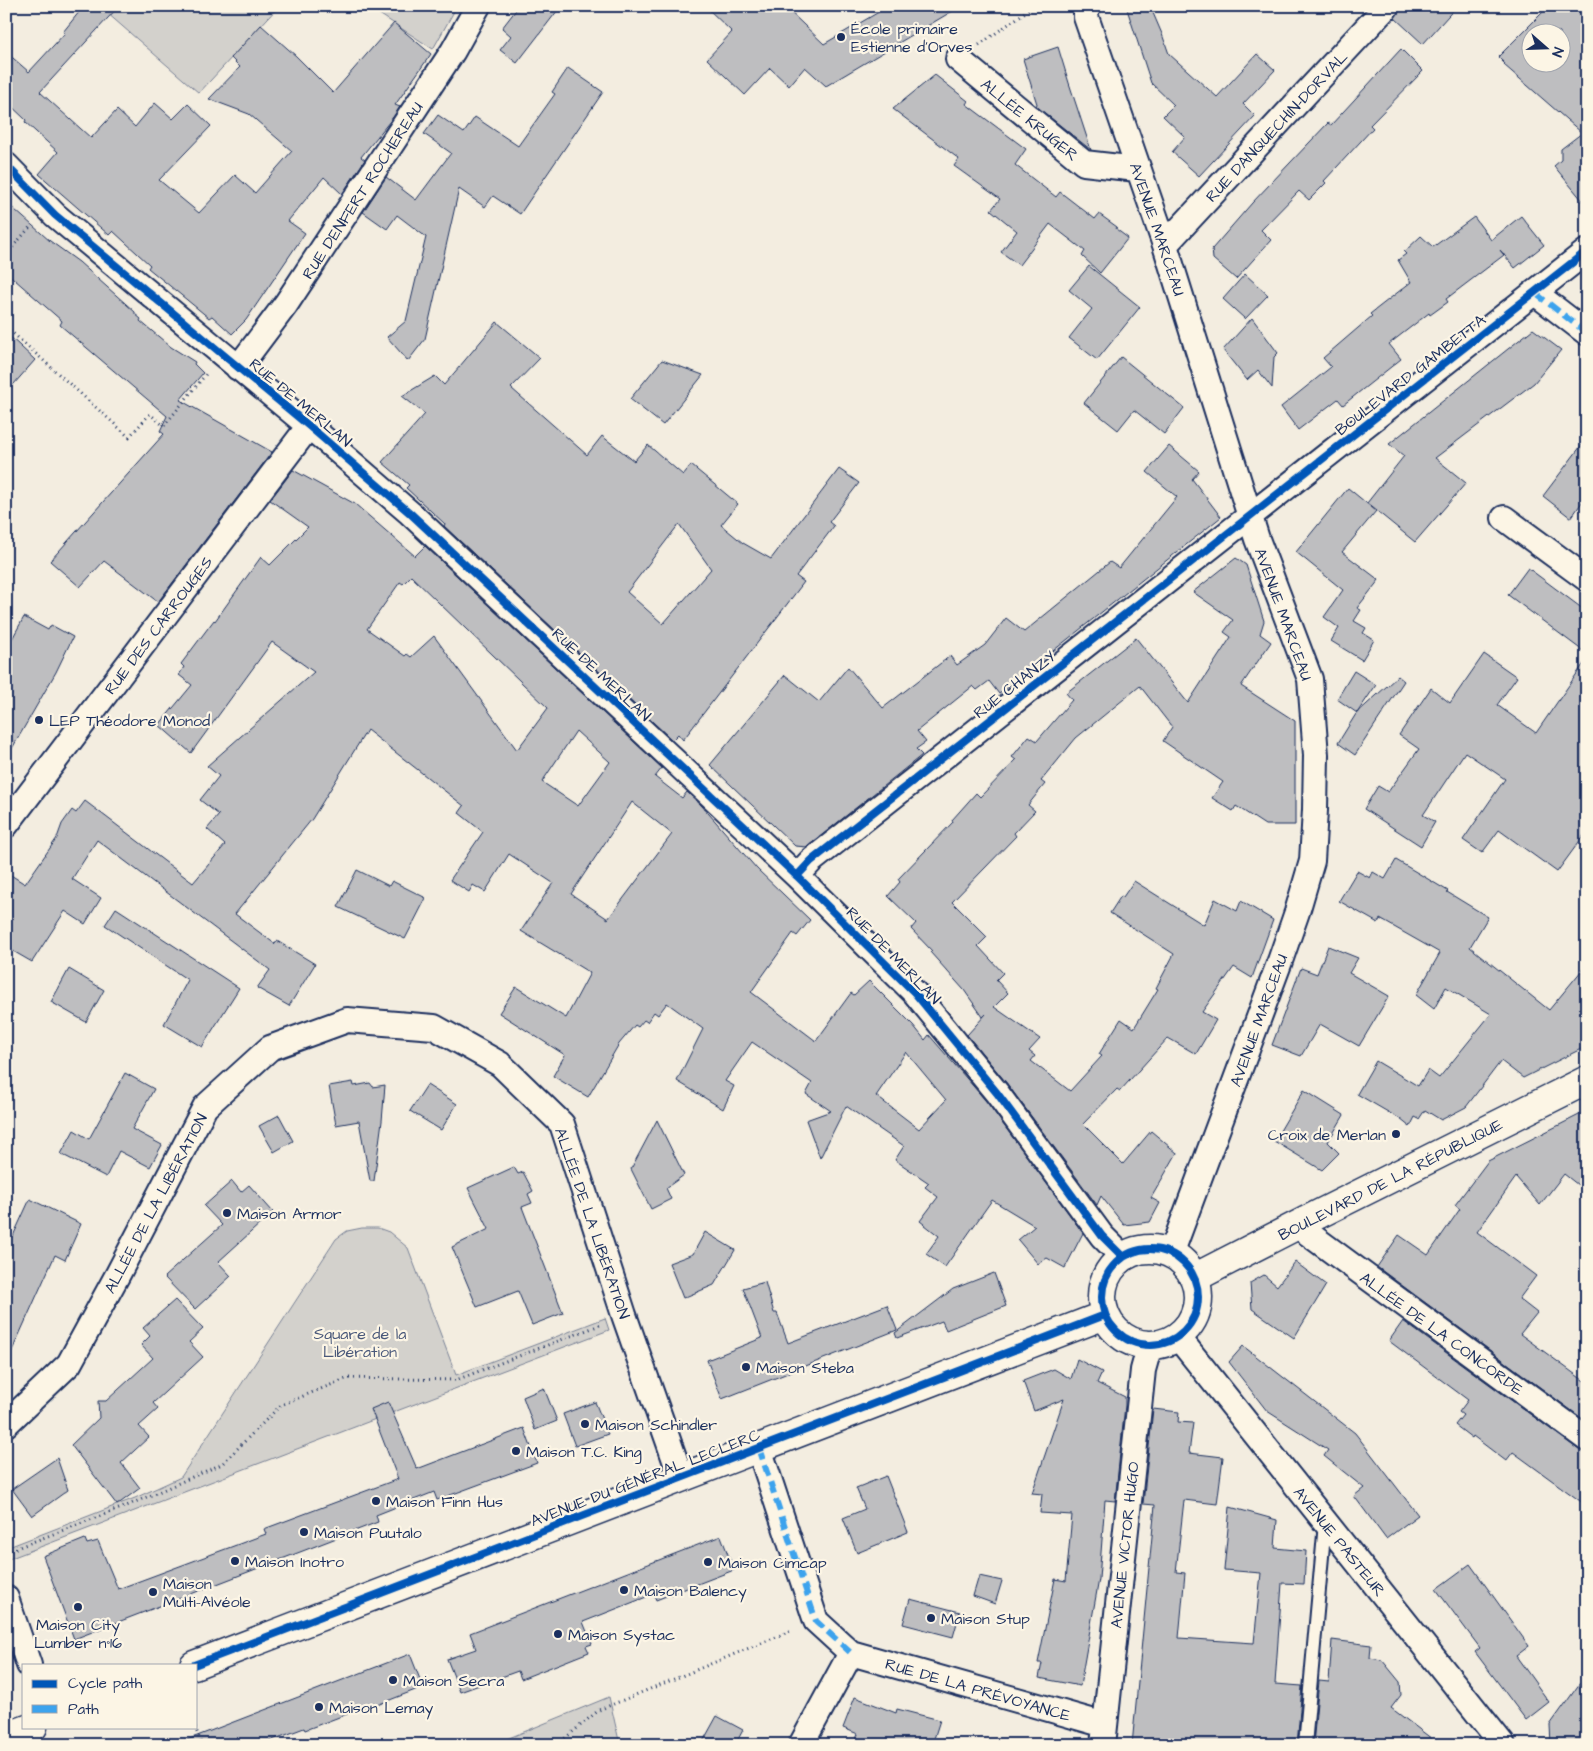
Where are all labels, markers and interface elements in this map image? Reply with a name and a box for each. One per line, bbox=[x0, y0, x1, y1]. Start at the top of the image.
place label: École primaire Estienne d'Orves bbox=[851, 18, 972, 58]
north arrow bbox=[1520, 22, 1570, 72]
marker: École primaire Estienne d'Orves bbox=[835, 31, 847, 43]
text: N bbox=[1546, 45, 1568, 60]
street label: RUE DANQUECHIN-DORVAL bbox=[1201, 46, 1353, 207]
street label: ALLÉE KRUGER bbox=[976, 74, 1083, 166]
street label: RUE DENFERT ROCHEREAU bbox=[297, 98, 428, 283]
street label: AVENUE MARCEAU bbox=[1124, 160, 1190, 299]
street label: BOULEVARD GAMBETTA bbox=[1331, 309, 1491, 441]
street label: RUE DE MERLAN bbox=[244, 353, 356, 452]
street label: AVENUE MARCEAU bbox=[1249, 545, 1317, 684]
street label: RUE DES CARROUGES bbox=[100, 552, 218, 699]
street label: RUE DE MERLAN bbox=[547, 623, 656, 726]
street label: RUE CHANZY bbox=[969, 645, 1061, 724]
place label: LEP Théodore Monod bbox=[49, 710, 210, 732]
marker: LEP Théodore Monod bbox=[33, 714, 45, 726]
street label: RUE DE MERLAN bbox=[841, 902, 946, 1009]
street label: AVENUE MARCEAU bbox=[1225, 951, 1293, 1090]
street label: ALLÉE DE LA LIBÉRATION bbox=[99, 1110, 213, 1297]
street label: BOULEVARD DE LA RÉPUBLIQUE bbox=[1275, 1113, 1507, 1246]
place label: Croix de Merlan bbox=[1268, 1124, 1386, 1146]
street label: ALLÉE DE LA LIBÉRATION bbox=[549, 1125, 635, 1322]
marker: Croix de Merlan bbox=[1390, 1128, 1402, 1140]
place label: Maison Armor bbox=[237, 1203, 342, 1225]
marker: Maison Armor bbox=[221, 1207, 233, 1219]
street label: ALLÉE DE LA CONCORDE bbox=[1355, 1267, 1528, 1401]
park label: Square de la Libération bbox=[314, 1323, 406, 1363]
place label: Maison Steba bbox=[756, 1357, 854, 1379]
marker: Maison Steba bbox=[740, 1361, 752, 1373]
place label: Maison Schindler bbox=[595, 1414, 717, 1436]
marker: Maison Schindler bbox=[579, 1418, 591, 1430]
street label: AVENUE DU GÉNÉRAL LECLERC bbox=[527, 1424, 764, 1532]
place label: Maison T.C. King bbox=[526, 1441, 642, 1464]
marker: Maison T.C. King bbox=[510, 1445, 522, 1457]
street label: AVENUE VICTOR HUGO bbox=[1105, 1460, 1145, 1629]
street label: AVENUE PASTEUR bbox=[1288, 1482, 1390, 1601]
place label: Maison Finn Hus bbox=[386, 1491, 503, 1513]
marker: Maison Finn Hus bbox=[370, 1495, 382, 1507]
place label: Maison Puutalo bbox=[314, 1522, 422, 1544]
marker: Maison Puutalo bbox=[298, 1526, 310, 1538]
place label: Maison Inotro bbox=[245, 1551, 344, 1573]
place label: Maison Cimcap bbox=[718, 1552, 827, 1574]
marker: Maison Inotro bbox=[229, 1555, 241, 1567]
marker: Maison Cimcap bbox=[702, 1556, 714, 1568]
place label: Maison Multi-Alvéole bbox=[163, 1573, 251, 1613]
place label: Maison Balency bbox=[634, 1580, 747, 1603]
marker: Maison Balency bbox=[618, 1584, 630, 1596]
marker: Maison Multi-Alvéole bbox=[147, 1586, 159, 1598]
marker: Maison City Lumber n°16 bbox=[72, 1601, 84, 1613]
place label: Maison Stup bbox=[941, 1608, 1030, 1630]
marker: Maison Stup bbox=[925, 1612, 937, 1624]
place label: Maison City Lumber n°16 bbox=[34, 1614, 122, 1654]
place label: Maison Systac bbox=[568, 1624, 675, 1647]
marker: Maison Systac bbox=[552, 1628, 564, 1640]
street label: RUE DE LA PRÉVOYANCE bbox=[883, 1653, 1073, 1727]
legend bbox=[22, 1664, 198, 1728]
place label: Maison Secra bbox=[403, 1670, 504, 1692]
text: Cycle path bbox=[68, 1673, 143, 1695]
marker: Maison Secra bbox=[387, 1674, 399, 1686]
place label: Maison Lemay bbox=[329, 1697, 434, 1720]
text: Path bbox=[68, 1699, 99, 1720]
marker: Maison Lemay bbox=[313, 1701, 325, 1713]

